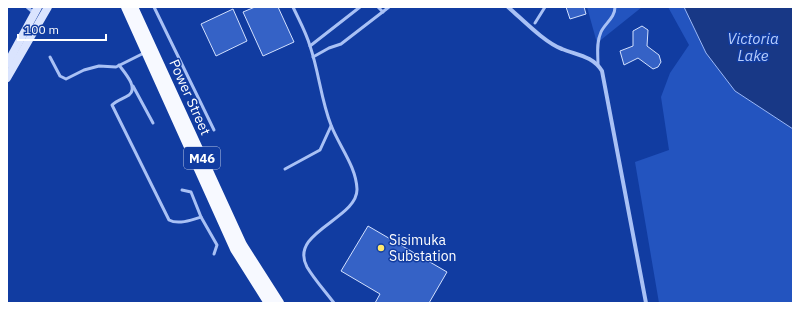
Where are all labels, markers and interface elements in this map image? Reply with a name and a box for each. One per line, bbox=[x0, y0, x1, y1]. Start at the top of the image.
scale bar bbox=[18, 16, 106, 42]
text: 100 m bbox=[24, 22, 59, 37]
water label: Victoria Lake bbox=[727, 29, 779, 65]
street label: Power Street bbox=[165, 56, 215, 138]
road number: M46 bbox=[184, 147, 220, 169]
place label: Sisimuka Substation bbox=[389, 231, 457, 265]
marker: Sisimuka Substation bbox=[376, 243, 386, 253]

